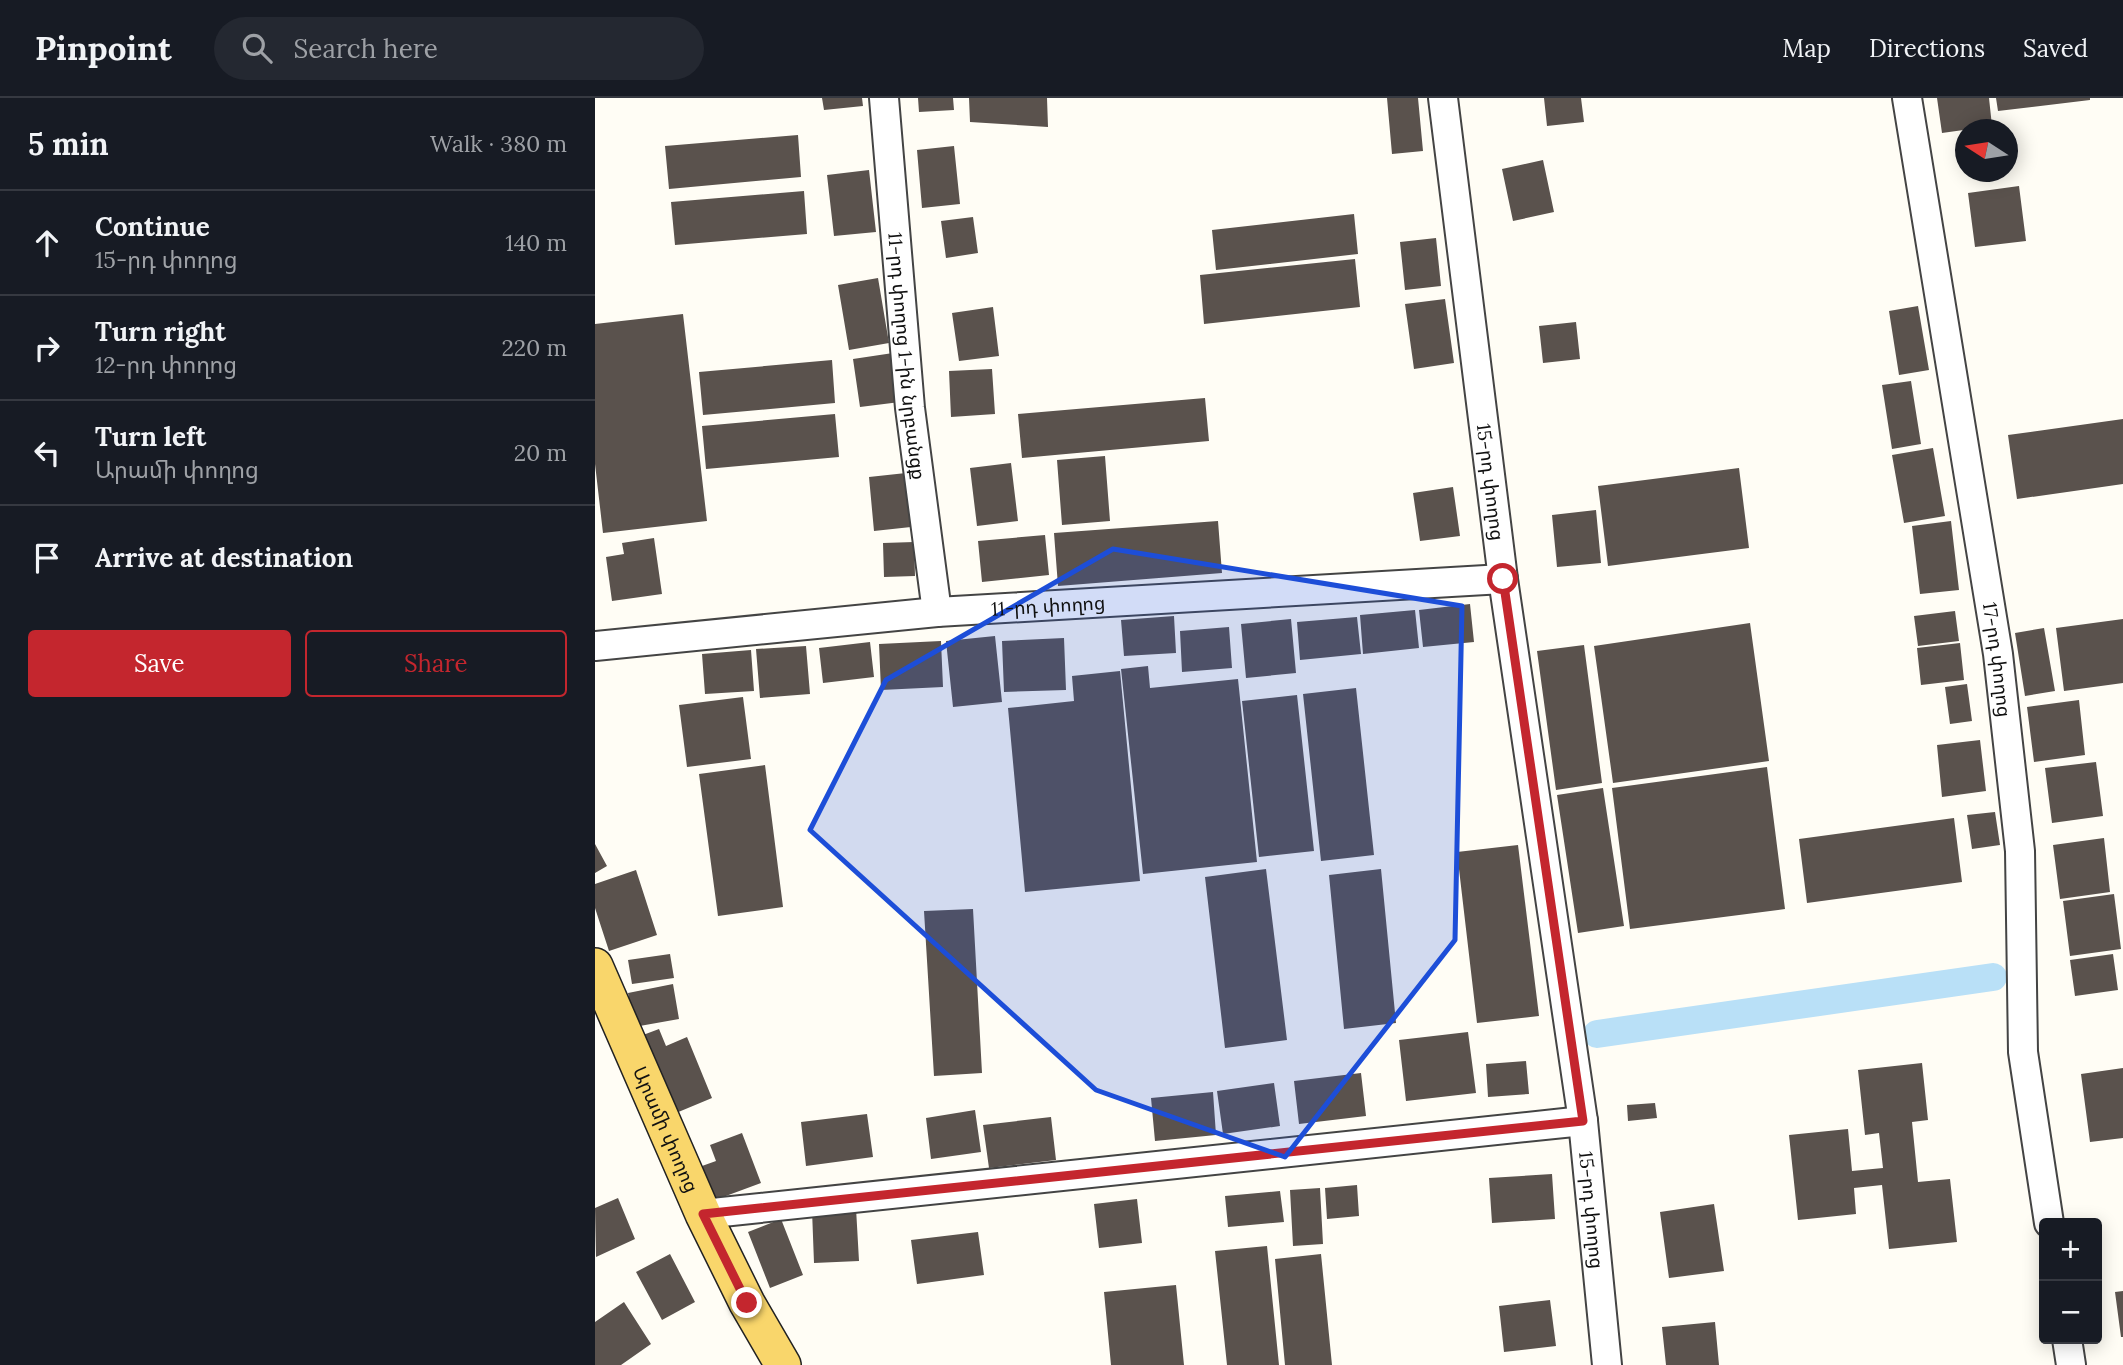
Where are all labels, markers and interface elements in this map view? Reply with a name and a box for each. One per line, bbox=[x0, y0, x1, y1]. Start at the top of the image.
search box bbox=[214, 17, 704, 80]
text: Pinpoint bbox=[35, 27, 172, 69]
icon: search bbox=[238, 29, 276, 67]
text: Search here bbox=[294, 32, 438, 65]
text: Map bbox=[1782, 33, 1831, 64]
text: Directions bbox=[1869, 33, 1985, 64]
text: Saved bbox=[2023, 33, 2088, 64]
north arrow bbox=[1955, 119, 2018, 182]
text: 5 min bbox=[28, 125, 109, 163]
text: Walk · 380 m bbox=[430, 129, 567, 158]
text: Continue bbox=[95, 210, 210, 243]
icon: ahead bbox=[28, 224, 66, 262]
text: 140 m bbox=[505, 228, 567, 257]
street label: 11-րդ փողոց 1-ին նրբանցք bbox=[883, 231, 931, 481]
text: 15-րդ փողոց bbox=[95, 245, 238, 274]
text: Turn right bbox=[95, 315, 226, 348]
icon: right bbox=[28, 329, 66, 367]
text: 220 m bbox=[501, 333, 567, 362]
text: 12-րդ փողոց bbox=[95, 350, 237, 379]
text: Turn left bbox=[95, 420, 206, 453]
street label: 15-րդ փողոց bbox=[1472, 422, 1510, 542]
icon: left bbox=[28, 434, 66, 472]
text: 20 m bbox=[514, 438, 567, 467]
text: Արամի փողոց bbox=[95, 455, 259, 484]
icon: arrive bbox=[28, 539, 66, 577]
text: Arrive at destination bbox=[95, 541, 353, 574]
route start bbox=[1487, 563, 1518, 594]
street label: 11-րդ փողոց bbox=[990, 590, 1106, 621]
street label: 17-րդ փողոց bbox=[1978, 600, 2017, 718]
button: Save bbox=[28, 630, 291, 697]
button: Share bbox=[305, 630, 567, 697]
street label: Արամի փողոց bbox=[628, 1062, 704, 1196]
street label: 15-րդ փողոց bbox=[1574, 1150, 1609, 1270]
map controls bbox=[2039, 1218, 2102, 1344]
button: + bbox=[2039, 1218, 2102, 1281]
button: − bbox=[2039, 1281, 2102, 1344]
route end bbox=[731, 1287, 762, 1318]

